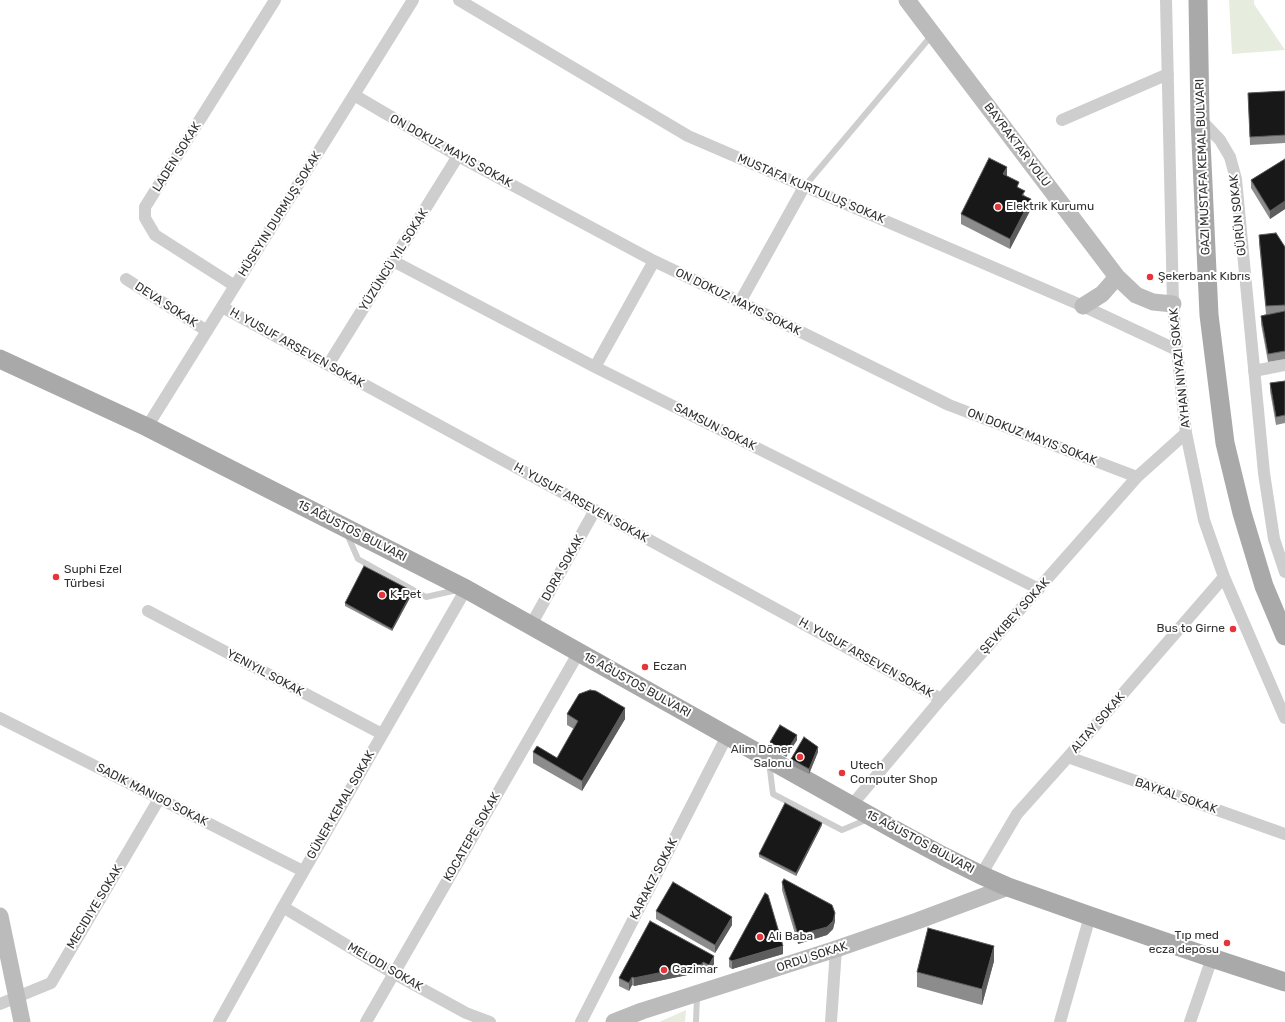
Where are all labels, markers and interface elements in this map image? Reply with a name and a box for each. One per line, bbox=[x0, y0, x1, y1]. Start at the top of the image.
street label: GAZI MUSTAFA KEMAL BULVARI bbox=[1193, 79, 1213, 255]
street label: BAYRAKTAR YOLU bbox=[981, 100, 1053, 190]
street label: ON DOKUZ MAYIS SOKAK bbox=[387, 111, 515, 191]
street label: LADEN SOKAK bbox=[150, 119, 204, 195]
street label: HÜSEYIN DURMUŞ SOKAK bbox=[235, 149, 325, 279]
street label: MUSTAFA KURTULUŞ SOKAK bbox=[735, 151, 887, 227]
street label: GÜRÜN SOKAK bbox=[1227, 173, 1249, 257]
place label: Elektrik Kurumu bbox=[1006, 200, 1094, 214]
marker: Elektrik Kurumu bbox=[993, 202, 1003, 212]
street label: YÜZÜNCÜ YIL SOKAK bbox=[357, 206, 431, 314]
street label: ON DOKUZ MAYIS SOKAK bbox=[673, 265, 803, 339]
place label: Şekerbank Kıbrıs bbox=[1158, 270, 1250, 284]
marker: Şekerbank Kıbrıs bbox=[1145, 272, 1155, 282]
street label: DEVA SOKAK bbox=[132, 279, 200, 331]
street label: H. YUSUF ARSEVEN SOKAK bbox=[227, 305, 367, 391]
street label: AYHAN NIYAZI SOKAK bbox=[1167, 307, 1193, 429]
street label: SAMSUN SOKAK bbox=[672, 400, 758, 454]
street label: ON DOKUZ MAYIS SOKAK bbox=[965, 406, 1099, 468]
street label: H. YUSUF ARSEVEN SOKAK bbox=[511, 460, 651, 546]
street label: 15 AĞUSTOS BULVARI bbox=[295, 497, 409, 565]
street label: DORA SOKAK bbox=[539, 532, 587, 604]
place label: Suphi Ezel Türbesi bbox=[64, 563, 122, 591]
marker: Suphi Ezel Türbesi bbox=[51, 572, 61, 582]
street label: ŞEVKIBEY SOKAK bbox=[977, 575, 1053, 657]
place label: K-Pet bbox=[390, 588, 421, 602]
marker: K-Pet bbox=[377, 590, 387, 600]
street label: H. YUSUF ARSEVEN SOKAK bbox=[796, 615, 936, 701]
place label: Bus to Girne bbox=[1157, 622, 1225, 636]
marker: Bus to Girne bbox=[1228, 624, 1238, 634]
street label: YENIYIL SOKAK bbox=[224, 647, 306, 699]
street label: 15 AĞUSTOS BULVARI bbox=[581, 649, 693, 721]
place label: Eczan bbox=[653, 660, 687, 674]
marker: Eczan bbox=[640, 662, 650, 672]
street label: ALTAY SOKAK bbox=[1068, 690, 1128, 756]
place label: Alim Döner Salonu bbox=[731, 743, 792, 771]
street label: GÜNER KEMAL SOKAK bbox=[304, 748, 378, 862]
marker: Alim Döner Salonu bbox=[795, 752, 805, 762]
place label: Utech Computer Shop bbox=[850, 759, 938, 787]
street label: SADIK MANIGO SOKAK bbox=[94, 761, 210, 829]
marker: Utech Computer Shop bbox=[837, 768, 847, 778]
street label: BAYKAL SOKAK bbox=[1133, 775, 1219, 817]
street label: KOCATEPE SOKAK bbox=[441, 790, 503, 884]
street label: 15 AĞUSTOS BULVARI bbox=[863, 807, 977, 877]
street label: KARAKIZ SOKAK bbox=[627, 836, 681, 922]
street label: MECIDIYE SOKAK bbox=[64, 862, 126, 952]
place label: Tıp med ecza deposu bbox=[1149, 929, 1219, 957]
place label: Ali Baba bbox=[768, 930, 813, 944]
marker: Ali Baba bbox=[755, 932, 765, 942]
marker: Tıp med ecza deposu bbox=[1222, 938, 1232, 948]
street label: ORDU SOKAK bbox=[775, 939, 849, 975]
street label: MELODI SOKAK bbox=[345, 940, 425, 994]
place label: Gazimar bbox=[672, 963, 718, 977]
marker: Gazimar bbox=[659, 965, 669, 975]

